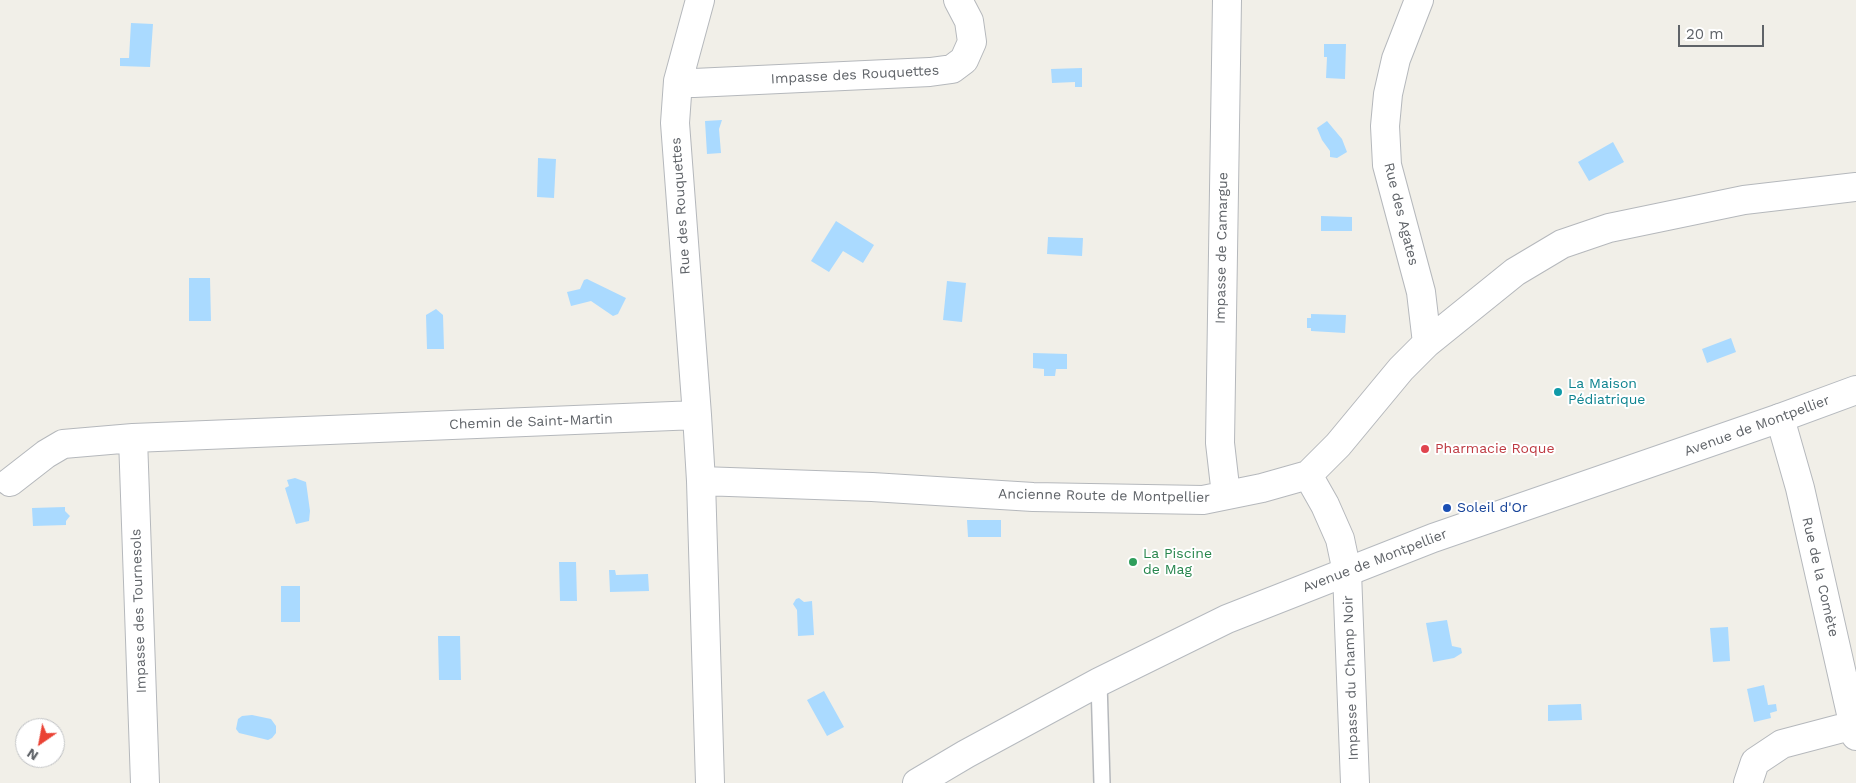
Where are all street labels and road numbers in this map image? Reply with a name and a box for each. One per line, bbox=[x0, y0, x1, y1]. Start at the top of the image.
street label: Impasse des Rouquettes bbox=[770, 62, 940, 88]
street label: Rue des Rouquettes bbox=[668, 137, 694, 275]
street label: Rue des Agates bbox=[1380, 161, 1422, 267]
street label: Impasse de Camargue bbox=[1212, 172, 1232, 324]
street label: Avenue de Montpellier bbox=[1682, 392, 1832, 460]
street label: Chemin de Saint-Martin bbox=[449, 411, 613, 433]
street label: Ancienne Route de Montpellier bbox=[998, 486, 1210, 506]
street label: Rue de la Comète bbox=[1798, 515, 1842, 639]
street label: Avenue de Montpellier bbox=[1300, 526, 1450, 596]
street label: Impasse des Tournesols bbox=[128, 528, 150, 694]
street label: Impasse du Champ Noir bbox=[1340, 595, 1362, 761]

